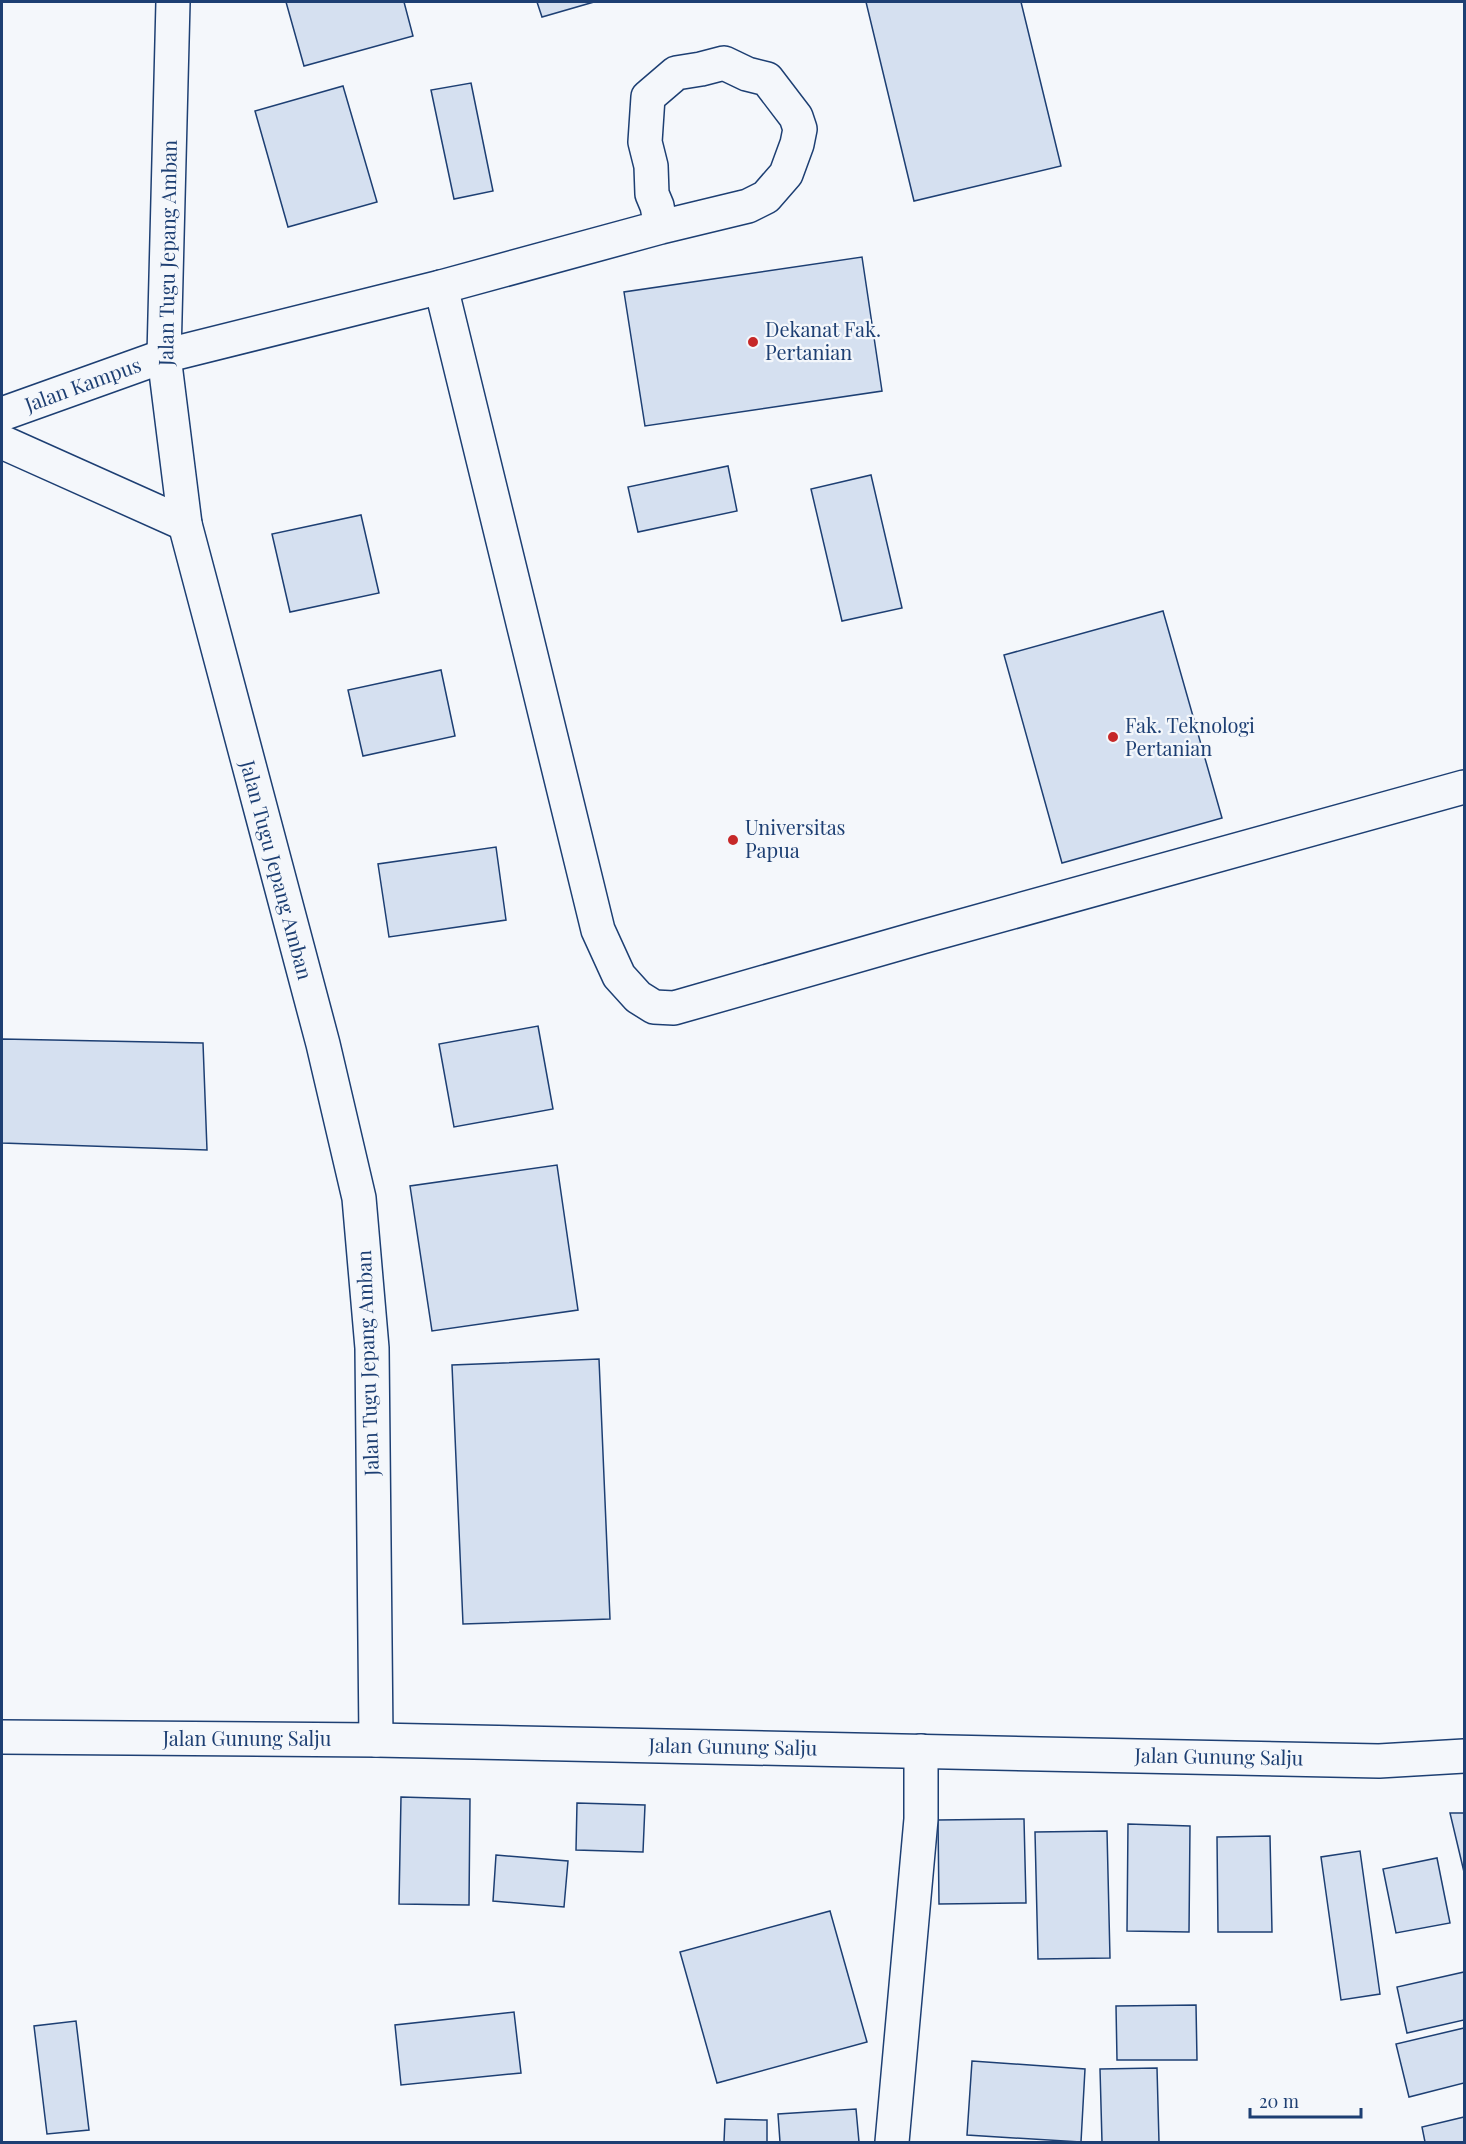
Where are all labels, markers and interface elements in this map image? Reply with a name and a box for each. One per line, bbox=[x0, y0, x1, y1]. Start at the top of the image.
street label: Jalan Tugu Jepang Amban bbox=[151, 140, 182, 367]
place label: Dekanat Fak. Pertanian bbox=[765, 315, 881, 365]
marker: Dekanat Fak. Pertanian bbox=[746, 335, 760, 349]
street label: Jalan Kampus bbox=[20, 350, 144, 417]
place label: Fak. Teknologi Pertanian bbox=[1125, 711, 1255, 761]
marker: Fak. Teknologi Pertanian bbox=[1106, 730, 1120, 744]
street label: Jalan Tugu Jepang Amban bbox=[235, 756, 320, 982]
place label: Universitas Papua bbox=[745, 813, 846, 863]
marker: Universitas Papua bbox=[726, 833, 740, 847]
street label: Jalan Tugu Jepang Amban bbox=[349, 1250, 384, 1477]
street label: Jalan Gunung Salju bbox=[162, 1724, 332, 1751]
street label: Jalan Gunung Salju bbox=[647, 1731, 818, 1760]
street label: Jalan Gunung Salju bbox=[1133, 1741, 1304, 1770]
scale bar bbox=[1250, 2081, 1361, 2119]
text: 20 m bbox=[1259, 2089, 1299, 2113]

